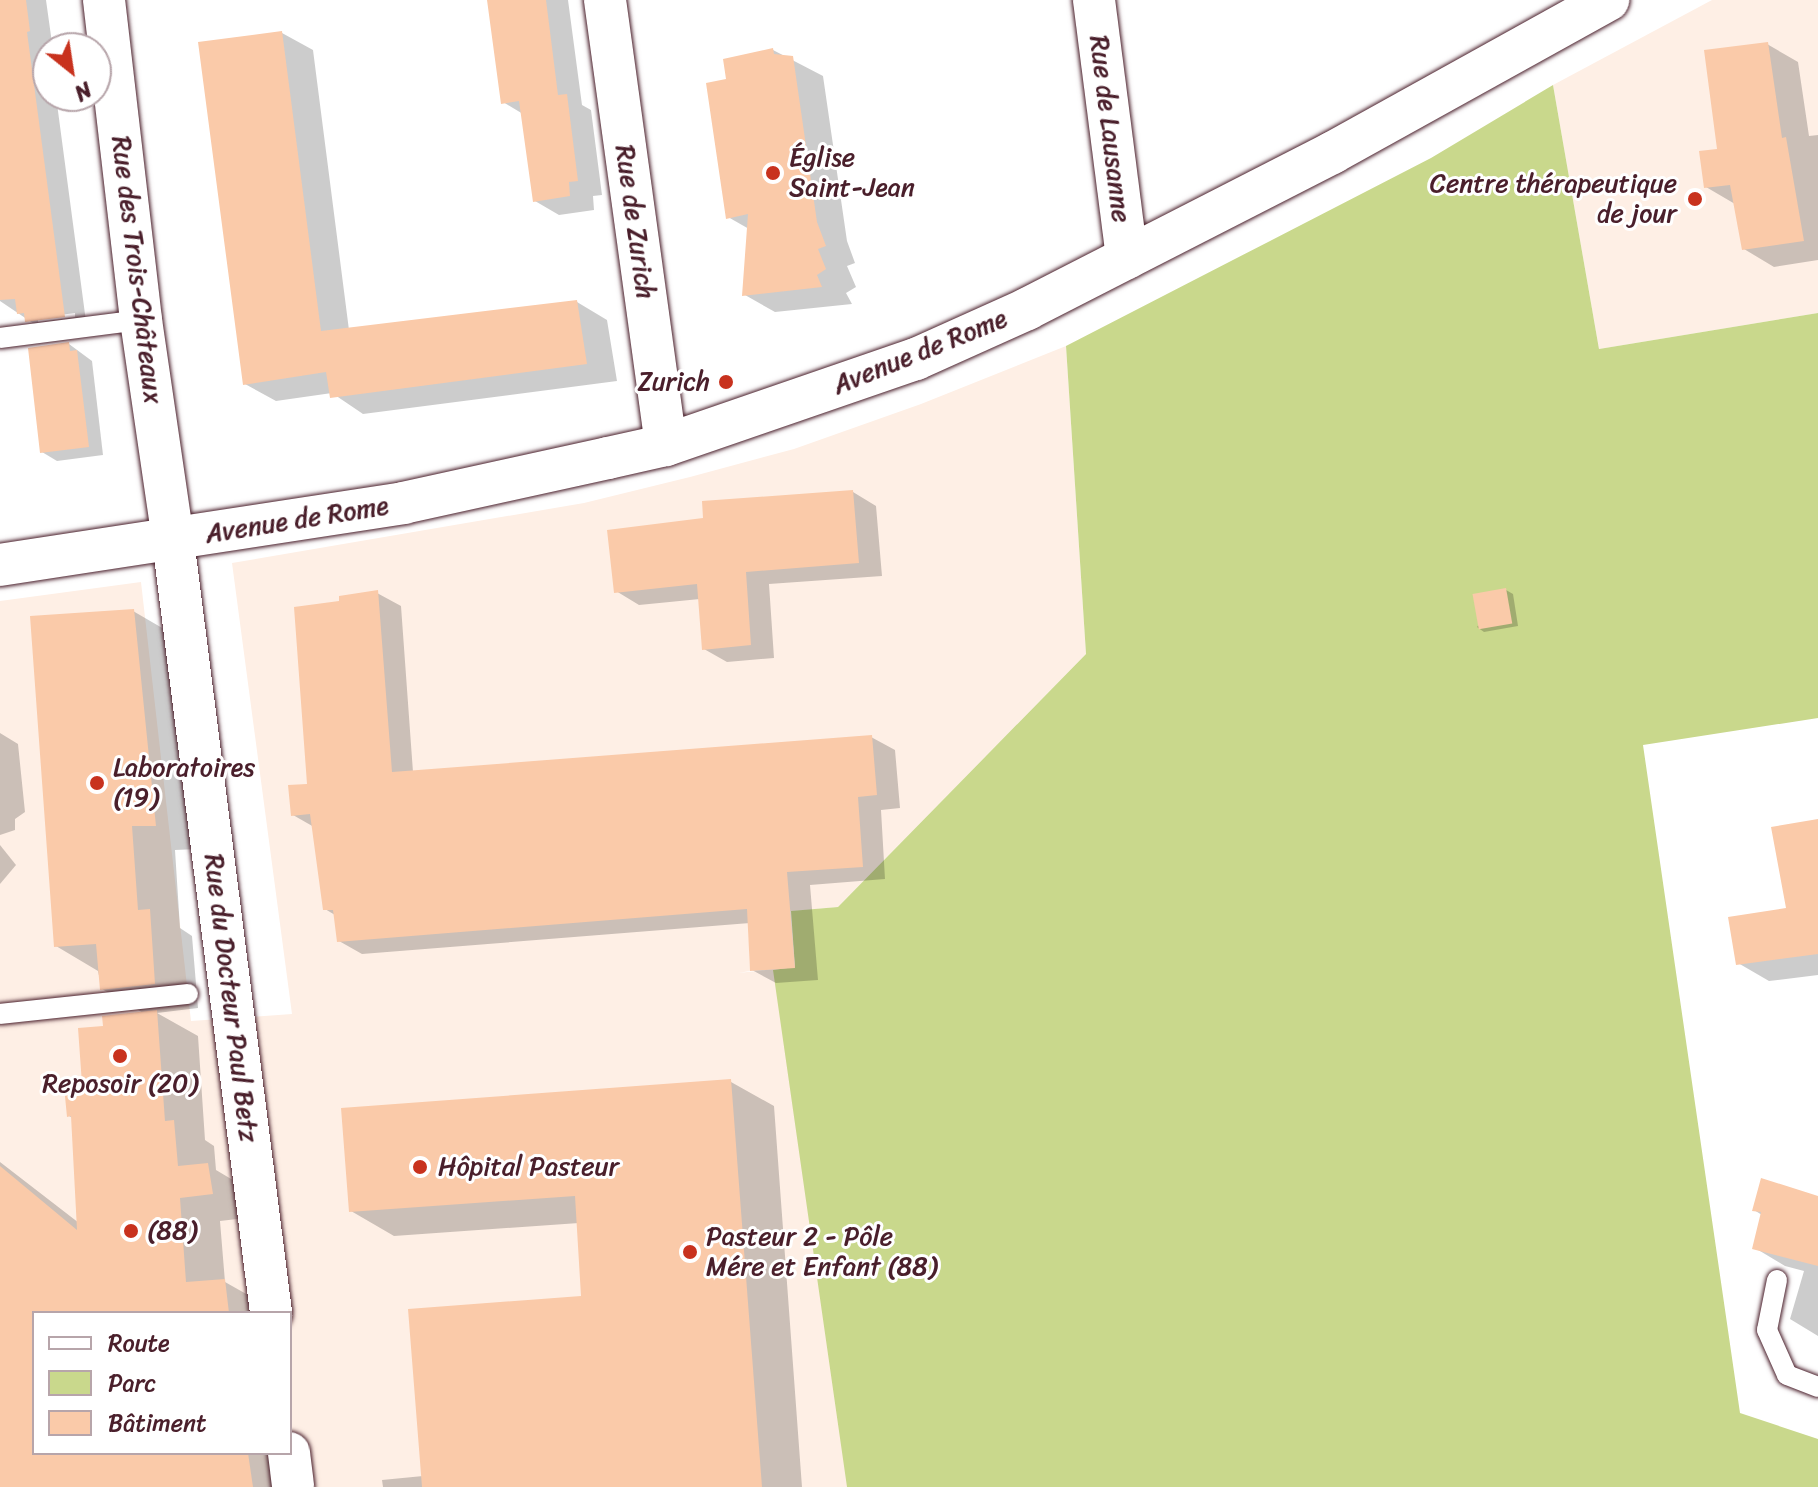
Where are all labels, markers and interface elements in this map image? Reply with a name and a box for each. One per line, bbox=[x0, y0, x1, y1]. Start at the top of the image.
north arrow bbox=[32, 32, 112, 112]
street label: Rue de Lausanne bbox=[1083, 33, 1137, 225]
text: N bbox=[67, 71, 100, 112]
street label: Rue des Trois-Châteaux bbox=[105, 134, 169, 406]
street label: Rue de Zurich bbox=[609, 142, 661, 302]
place label: Église Saint-Jean bbox=[789, 142, 915, 204]
marker: Église Saint-Jean bbox=[764, 164, 782, 182]
place label: Centre thérapeutique de jour bbox=[1430, 168, 1677, 230]
marker: Centre thérapeutique de jour bbox=[1684, 188, 1706, 210]
street label: Avenue de Rome bbox=[828, 303, 1012, 401]
place label: Zurich bbox=[637, 366, 710, 398]
marker: Zurich bbox=[717, 373, 735, 391]
street label: Avenue de Rome bbox=[203, 490, 391, 550]
place label: Laboratoires (19) bbox=[113, 752, 255, 814]
marker: Laboratoires (19) bbox=[88, 774, 106, 792]
street label: Rue du Docteur Paul Betz bbox=[198, 851, 264, 1145]
marker: Reposoir (20) bbox=[111, 1047, 129, 1065]
place label: Reposoir (20) bbox=[42, 1068, 198, 1100]
place label: Hôpital Pasteur bbox=[438, 1151, 619, 1183]
marker: Hôpital Pasteur bbox=[409, 1156, 431, 1178]
place label: (88) bbox=[147, 1215, 197, 1247]
place label: Pasteur 2 - Pôle Mére et Enfant (88) bbox=[706, 1221, 938, 1282]
marker: (88) bbox=[122, 1222, 140, 1240]
marker: Pasteur 2 - Pôle Mére et Enfant (88) bbox=[681, 1243, 699, 1261]
legend bbox=[32, 1311, 292, 1455]
text: Route bbox=[108, 1322, 170, 1364]
text: Parc bbox=[108, 1362, 156, 1404]
text: Bâtiment bbox=[108, 1402, 207, 1444]

